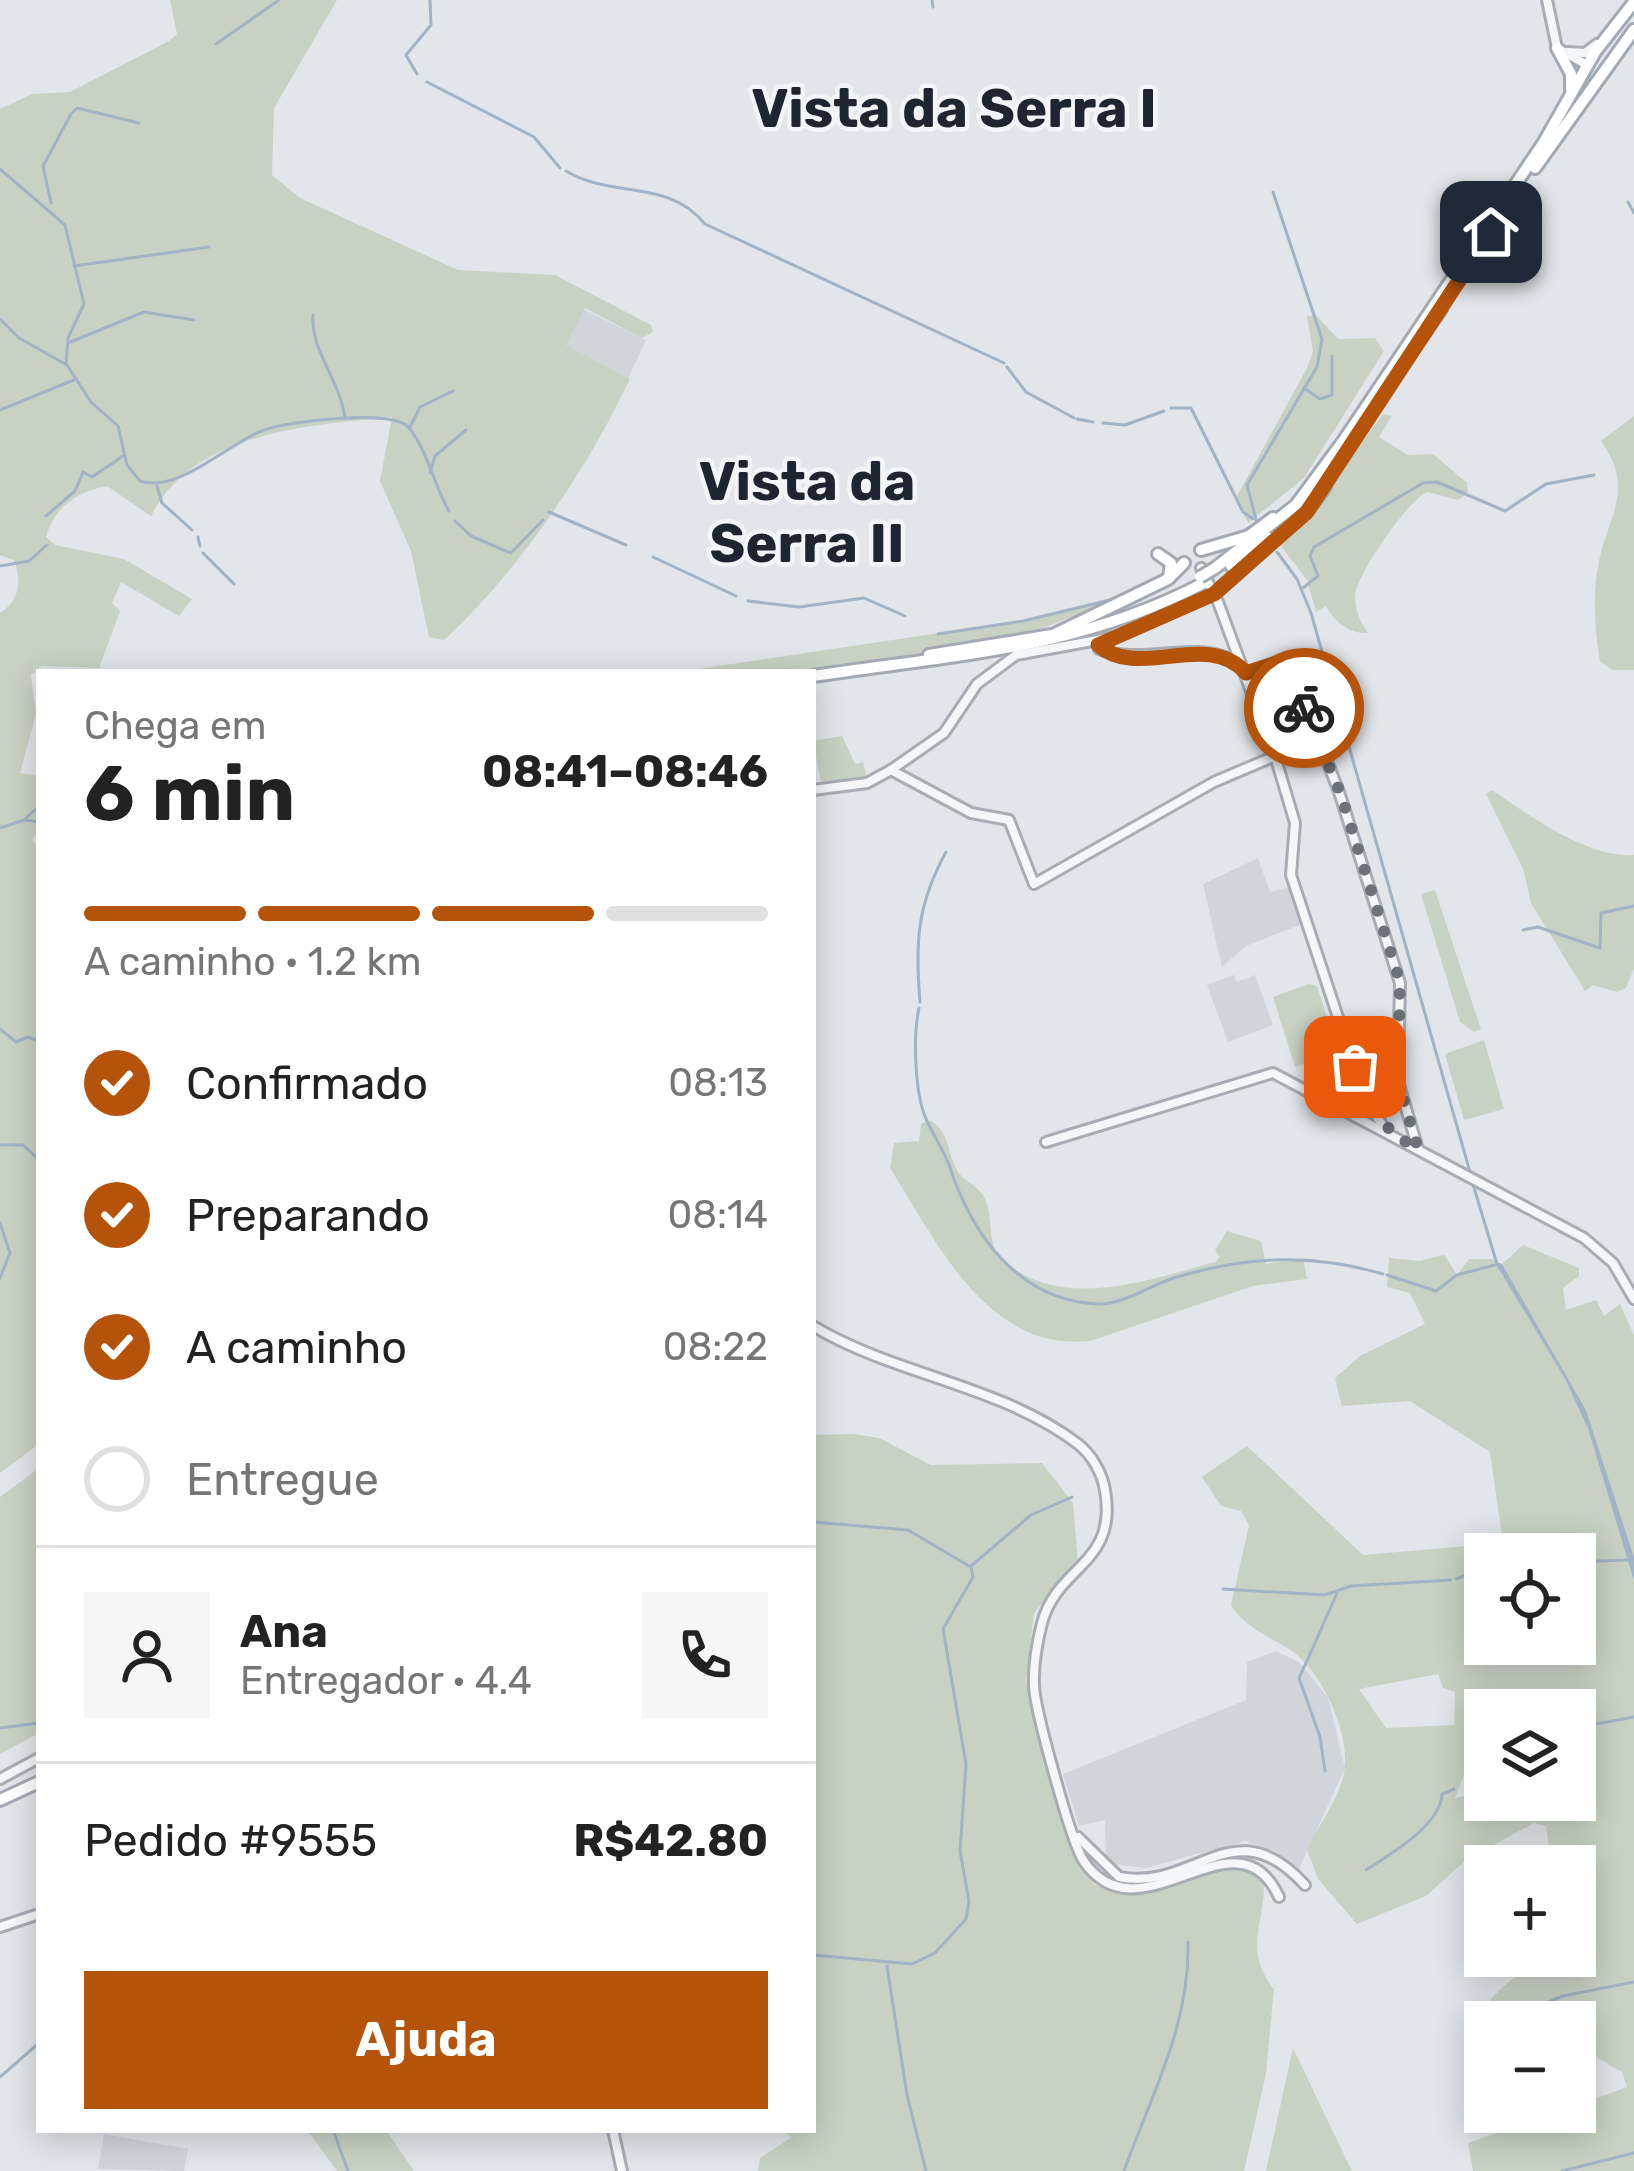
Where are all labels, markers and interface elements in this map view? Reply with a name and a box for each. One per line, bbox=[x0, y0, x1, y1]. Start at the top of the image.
district label: Vista da Serra I bbox=[751, 77, 1157, 141]
pin bbox=[1440, 181, 1542, 283]
icon: home bbox=[1458, 199, 1524, 265]
district label: Vista da Serra II bbox=[699, 450, 915, 576]
courier bbox=[1244, 648, 1364, 768]
icon: bike bbox=[1271, 675, 1337, 741]
text: Chega em bbox=[84, 703, 266, 749]
text: 08:41–08:46 bbox=[482, 745, 768, 798]
text: 6 min bbox=[84, 747, 295, 840]
text: A caminho · 1.2 km bbox=[84, 939, 421, 985]
pin bbox=[1304, 1016, 1406, 1118]
icon: bag bbox=[1322, 1034, 1388, 1100]
icon: check bbox=[84, 1050, 150, 1116]
text: Confirmado bbox=[186, 1057, 428, 1110]
text: 08:13 bbox=[668, 1060, 768, 1106]
icon: check bbox=[84, 1182, 150, 1248]
text: Preparando bbox=[186, 1189, 430, 1242]
text: 08:14 bbox=[668, 1192, 768, 1238]
icon: check bbox=[84, 1314, 150, 1380]
text: A caminho bbox=[186, 1321, 407, 1374]
text: 08:22 bbox=[663, 1324, 768, 1370]
text: Entregue bbox=[186, 1453, 379, 1506]
map controls bbox=[1464, 1533, 1596, 2133]
button: locate bbox=[1464, 1533, 1596, 1665]
button: person bbox=[84, 1592, 210, 1718]
button: phone bbox=[642, 1592, 768, 1718]
text: Ana bbox=[240, 1605, 328, 1658]
text: Entregador · 4.4 bbox=[240, 1658, 532, 1704]
button: layers bbox=[1464, 1689, 1596, 1821]
text: Pedido #9555 bbox=[84, 1814, 377, 1867]
text: R$42.80 bbox=[573, 1814, 768, 1867]
button: + bbox=[1464, 1845, 1596, 1977]
button: Ajuda bbox=[84, 1971, 768, 2109]
button: − bbox=[1464, 2001, 1596, 2133]

